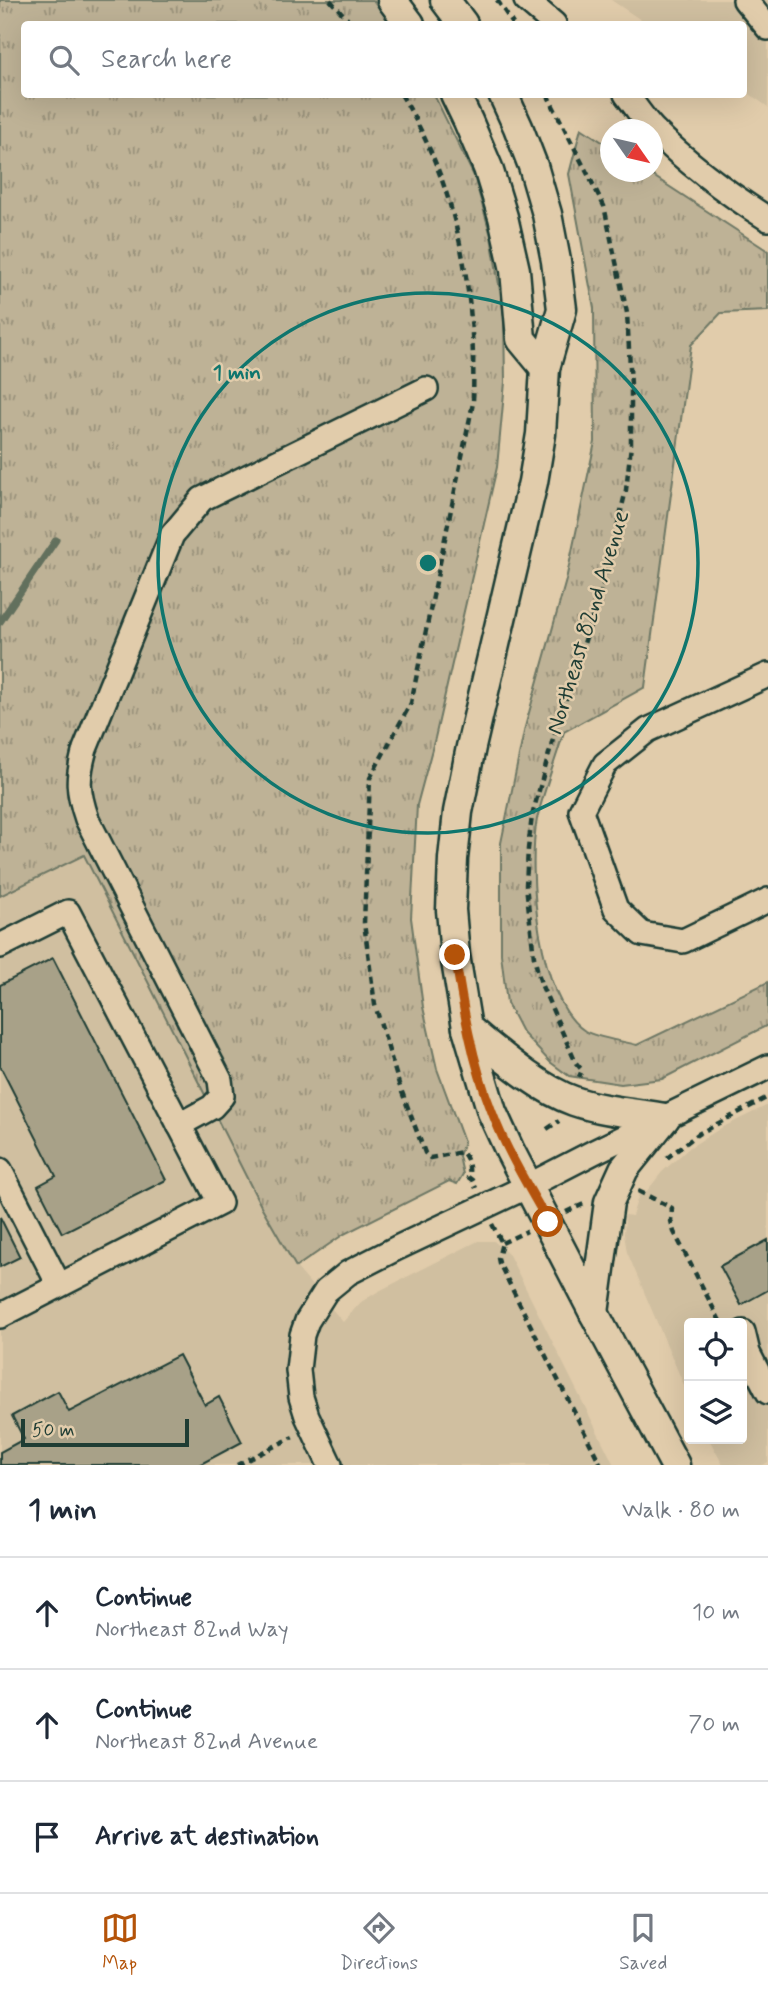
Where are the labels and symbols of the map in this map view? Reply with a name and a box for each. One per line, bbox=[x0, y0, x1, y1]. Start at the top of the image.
north arrow bbox=[600, 119, 663, 182]
text: 1 min bbox=[213, 359, 261, 387]
street label: Northeast 82nd Avenue bbox=[540, 506, 637, 738]
centre of rings bbox=[416, 551, 440, 575]
route end bbox=[439, 939, 470, 970]
route start bbox=[532, 1206, 563, 1237]
scale bar bbox=[21, 1416, 189, 1448]

